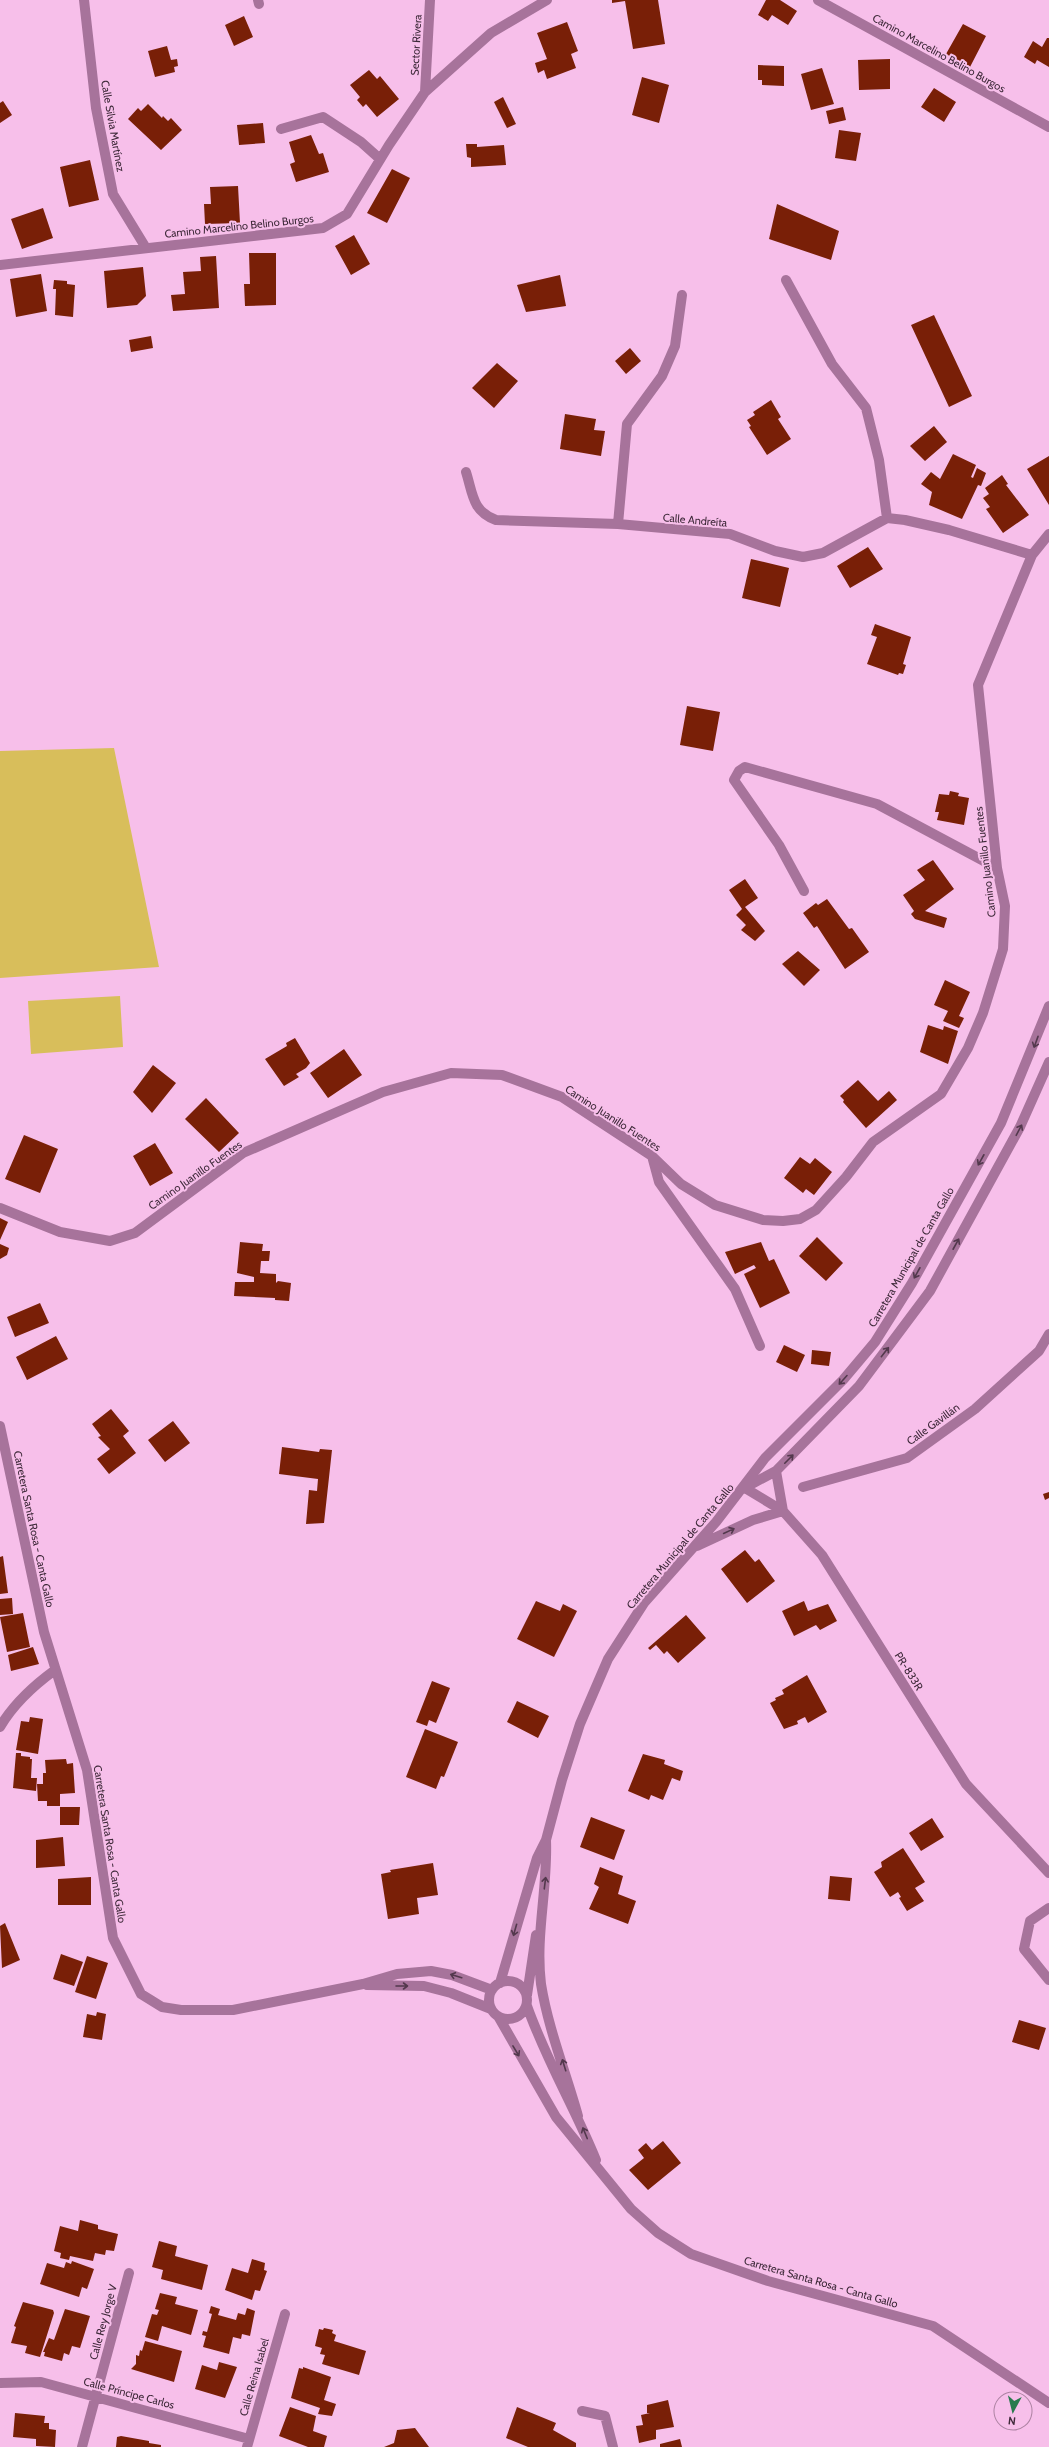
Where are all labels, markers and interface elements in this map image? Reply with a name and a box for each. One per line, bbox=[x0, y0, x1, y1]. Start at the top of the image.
street label: Camino Marcelino Belino Burgos bbox=[870, 11, 1008, 96]
street label: Sector Rivera bbox=[407, 13, 425, 76]
street label: Calle Silvia Martínez bbox=[98, 79, 128, 173]
street label: Camino Marcelino Belino Burgos bbox=[164, 211, 315, 241]
street label: Calle Andreíta bbox=[662, 510, 729, 530]
street label: Camino Juanillo Fuentes bbox=[971, 806, 999, 918]
one-way arrow bbox=[1031, 1036, 1039, 1048]
street label: Camino Juanillo Fuentes bbox=[563, 1082, 664, 1154]
one-way arrow bbox=[1016, 1124, 1023, 1136]
street label: Camino Juanillo Fuentes bbox=[145, 1137, 245, 1213]
one-way arrow bbox=[976, 1154, 984, 1166]
street label: Carretera Municipal de Canta Gallo bbox=[865, 1184, 957, 1330]
one-way arrow bbox=[953, 1238, 960, 1250]
one-way arrow bbox=[913, 1267, 921, 1279]
one-way arrow bbox=[881, 1347, 890, 1358]
one-way arrow bbox=[838, 1375, 848, 1385]
street label: Calle Gavillán bbox=[904, 1400, 962, 1448]
street label: Carretera Santa Rosa - Canta Gallo bbox=[11, 1450, 57, 1608]
one-way arrow bbox=[784, 1454, 793, 1464]
street label: Carretera Municipal de Canta Gallo bbox=[623, 1480, 737, 1612]
one-way arrow bbox=[722, 1527, 734, 1534]
street label: PR-833R bbox=[892, 1649, 926, 1693]
street label: Carretera Santa Rosa - Canta Gallo bbox=[91, 1764, 129, 1924]
one-way arrow bbox=[541, 1877, 549, 1890]
one-way arrow bbox=[511, 1923, 519, 1936]
one-way arrow bbox=[450, 1972, 463, 1979]
one-way arrow bbox=[395, 1982, 408, 1990]
one-way arrow bbox=[512, 2045, 520, 2056]
one-way arrow bbox=[560, 2059, 567, 2072]
one-way arrow bbox=[581, 2128, 588, 2140]
street label: Carretera Santa Rosa - Canta Gallo bbox=[742, 2253, 900, 2311]
street label: Calle Rey Jorge V bbox=[86, 2282, 120, 2361]
street label: Calle Reina Isabel bbox=[236, 2336, 272, 2418]
street label: Calle Príncipe Carlos bbox=[82, 2374, 176, 2412]
north arrow bbox=[993, 2391, 1033, 2431]
text: N bbox=[1007, 2414, 1016, 2428]

